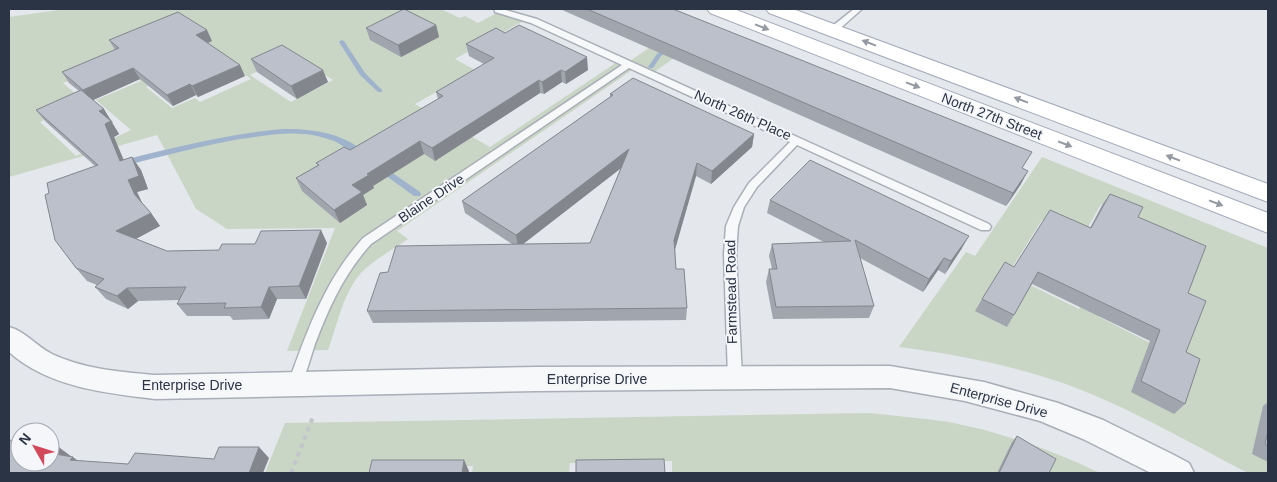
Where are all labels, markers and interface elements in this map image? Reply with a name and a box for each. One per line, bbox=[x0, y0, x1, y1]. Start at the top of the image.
one-way arrow bbox=[755, 23, 769, 31]
one-way arrow bbox=[861, 39, 876, 47]
one-way arrow bbox=[906, 82, 921, 90]
street label: North 26th Place bbox=[692, 86, 794, 144]
street label: North 27th Street bbox=[939, 89, 1045, 143]
one-way arrow bbox=[1014, 96, 1029, 104]
one-way arrow bbox=[1058, 140, 1073, 148]
one-way arrow bbox=[1166, 154, 1181, 161]
street label: Blaine Drive bbox=[395, 170, 467, 226]
one-way arrow bbox=[1209, 200, 1224, 207]
street label: Farmstead Road bbox=[722, 240, 740, 344]
street label: Enterprise Drive bbox=[547, 371, 647, 387]
street label: Enterprise Drive bbox=[142, 377, 242, 393]
street label: Enterprise Drive bbox=[948, 379, 1050, 421]
north arrow bbox=[10, 422, 60, 472]
text: N bbox=[15, 430, 34, 448]

